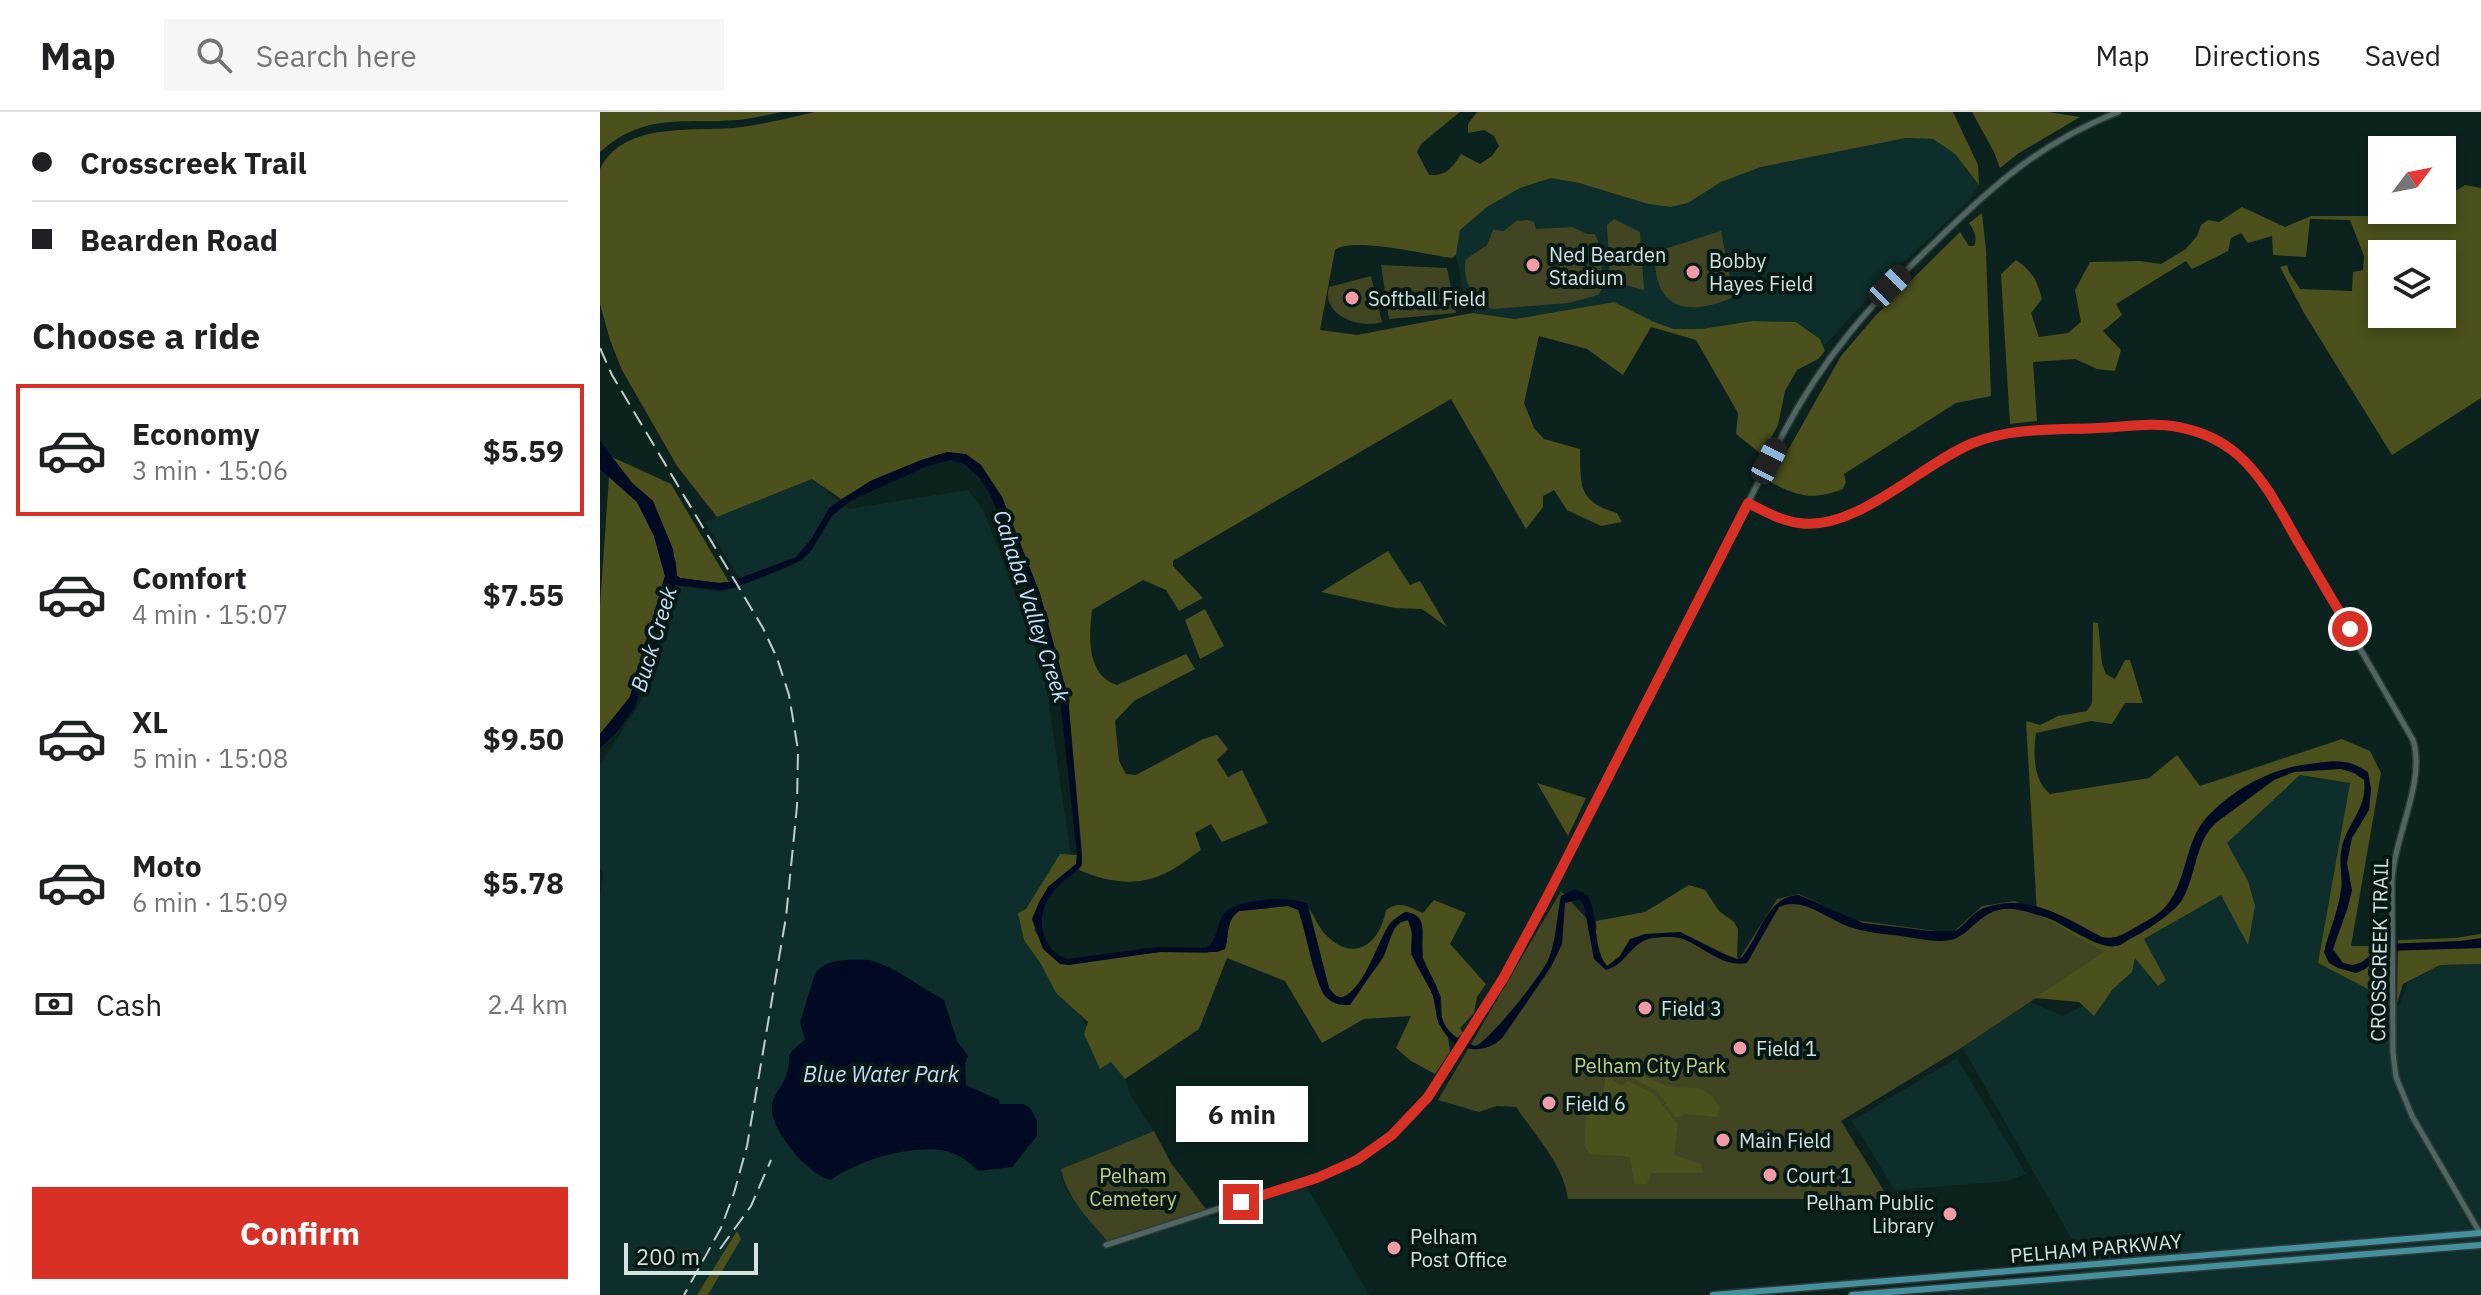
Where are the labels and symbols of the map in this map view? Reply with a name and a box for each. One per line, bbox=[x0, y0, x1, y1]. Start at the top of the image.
north arrow bbox=[2368, 136, 2456, 224]
place label: Ned Bearden Stadium bbox=[1549, 241, 1666, 291]
place label: Bobby Hayes Field bbox=[1709, 247, 1813, 297]
marker: Ned Bearden Stadium bbox=[1524, 256, 1542, 274]
car bbox=[1865, 261, 1915, 311]
marker: Bobby Hayes Field bbox=[1684, 263, 1702, 281]
place label: Softball Field bbox=[1368, 285, 1486, 312]
marker: Softball Field bbox=[1343, 289, 1361, 307]
car bbox=[1747, 434, 1791, 488]
water label: Cahaba Valley Creek bbox=[987, 506, 1077, 706]
water label: Buck Creek bbox=[623, 582, 683, 695]
route start bbox=[2332, 611, 2368, 647]
street label: CROSSCREEK TRAIL bbox=[2364, 858, 2394, 1042]
place label: Field 3 bbox=[1661, 995, 1722, 1022]
marker: Field 3 bbox=[1636, 999, 1654, 1017]
place label: Field 1 bbox=[1756, 1035, 1817, 1062]
marker: Field 1 bbox=[1731, 1039, 1749, 1057]
park label: Pelham City Park bbox=[1574, 1052, 1726, 1079]
water label: Blue Water Park bbox=[803, 1059, 960, 1088]
callout: 6 min bbox=[1175, 1086, 1307, 1142]
place label: Field 6 bbox=[1565, 1090, 1626, 1117]
marker: Field 6 bbox=[1540, 1094, 1558, 1112]
place label: Main Field bbox=[1739, 1127, 1831, 1154]
marker: Main Field bbox=[1714, 1131, 1732, 1149]
park label: Pelham Cemetery bbox=[1089, 1162, 1177, 1212]
place label: Court 1 bbox=[1786, 1162, 1852, 1189]
marker: Court 1 bbox=[1761, 1166, 1779, 1184]
route end bbox=[1223, 1184, 1259, 1220]
place label: Pelham Public Library bbox=[1806, 1189, 1934, 1239]
marker: Pelham Public Library bbox=[1941, 1205, 1959, 1223]
place label: Pelham Post Office bbox=[1410, 1223, 1507, 1273]
street label: PELHAM PARKWAY bbox=[2009, 1227, 2183, 1269]
scale bar bbox=[624, 1239, 758, 1275]
marker: Pelham Post Office bbox=[1385, 1239, 1403, 1257]

